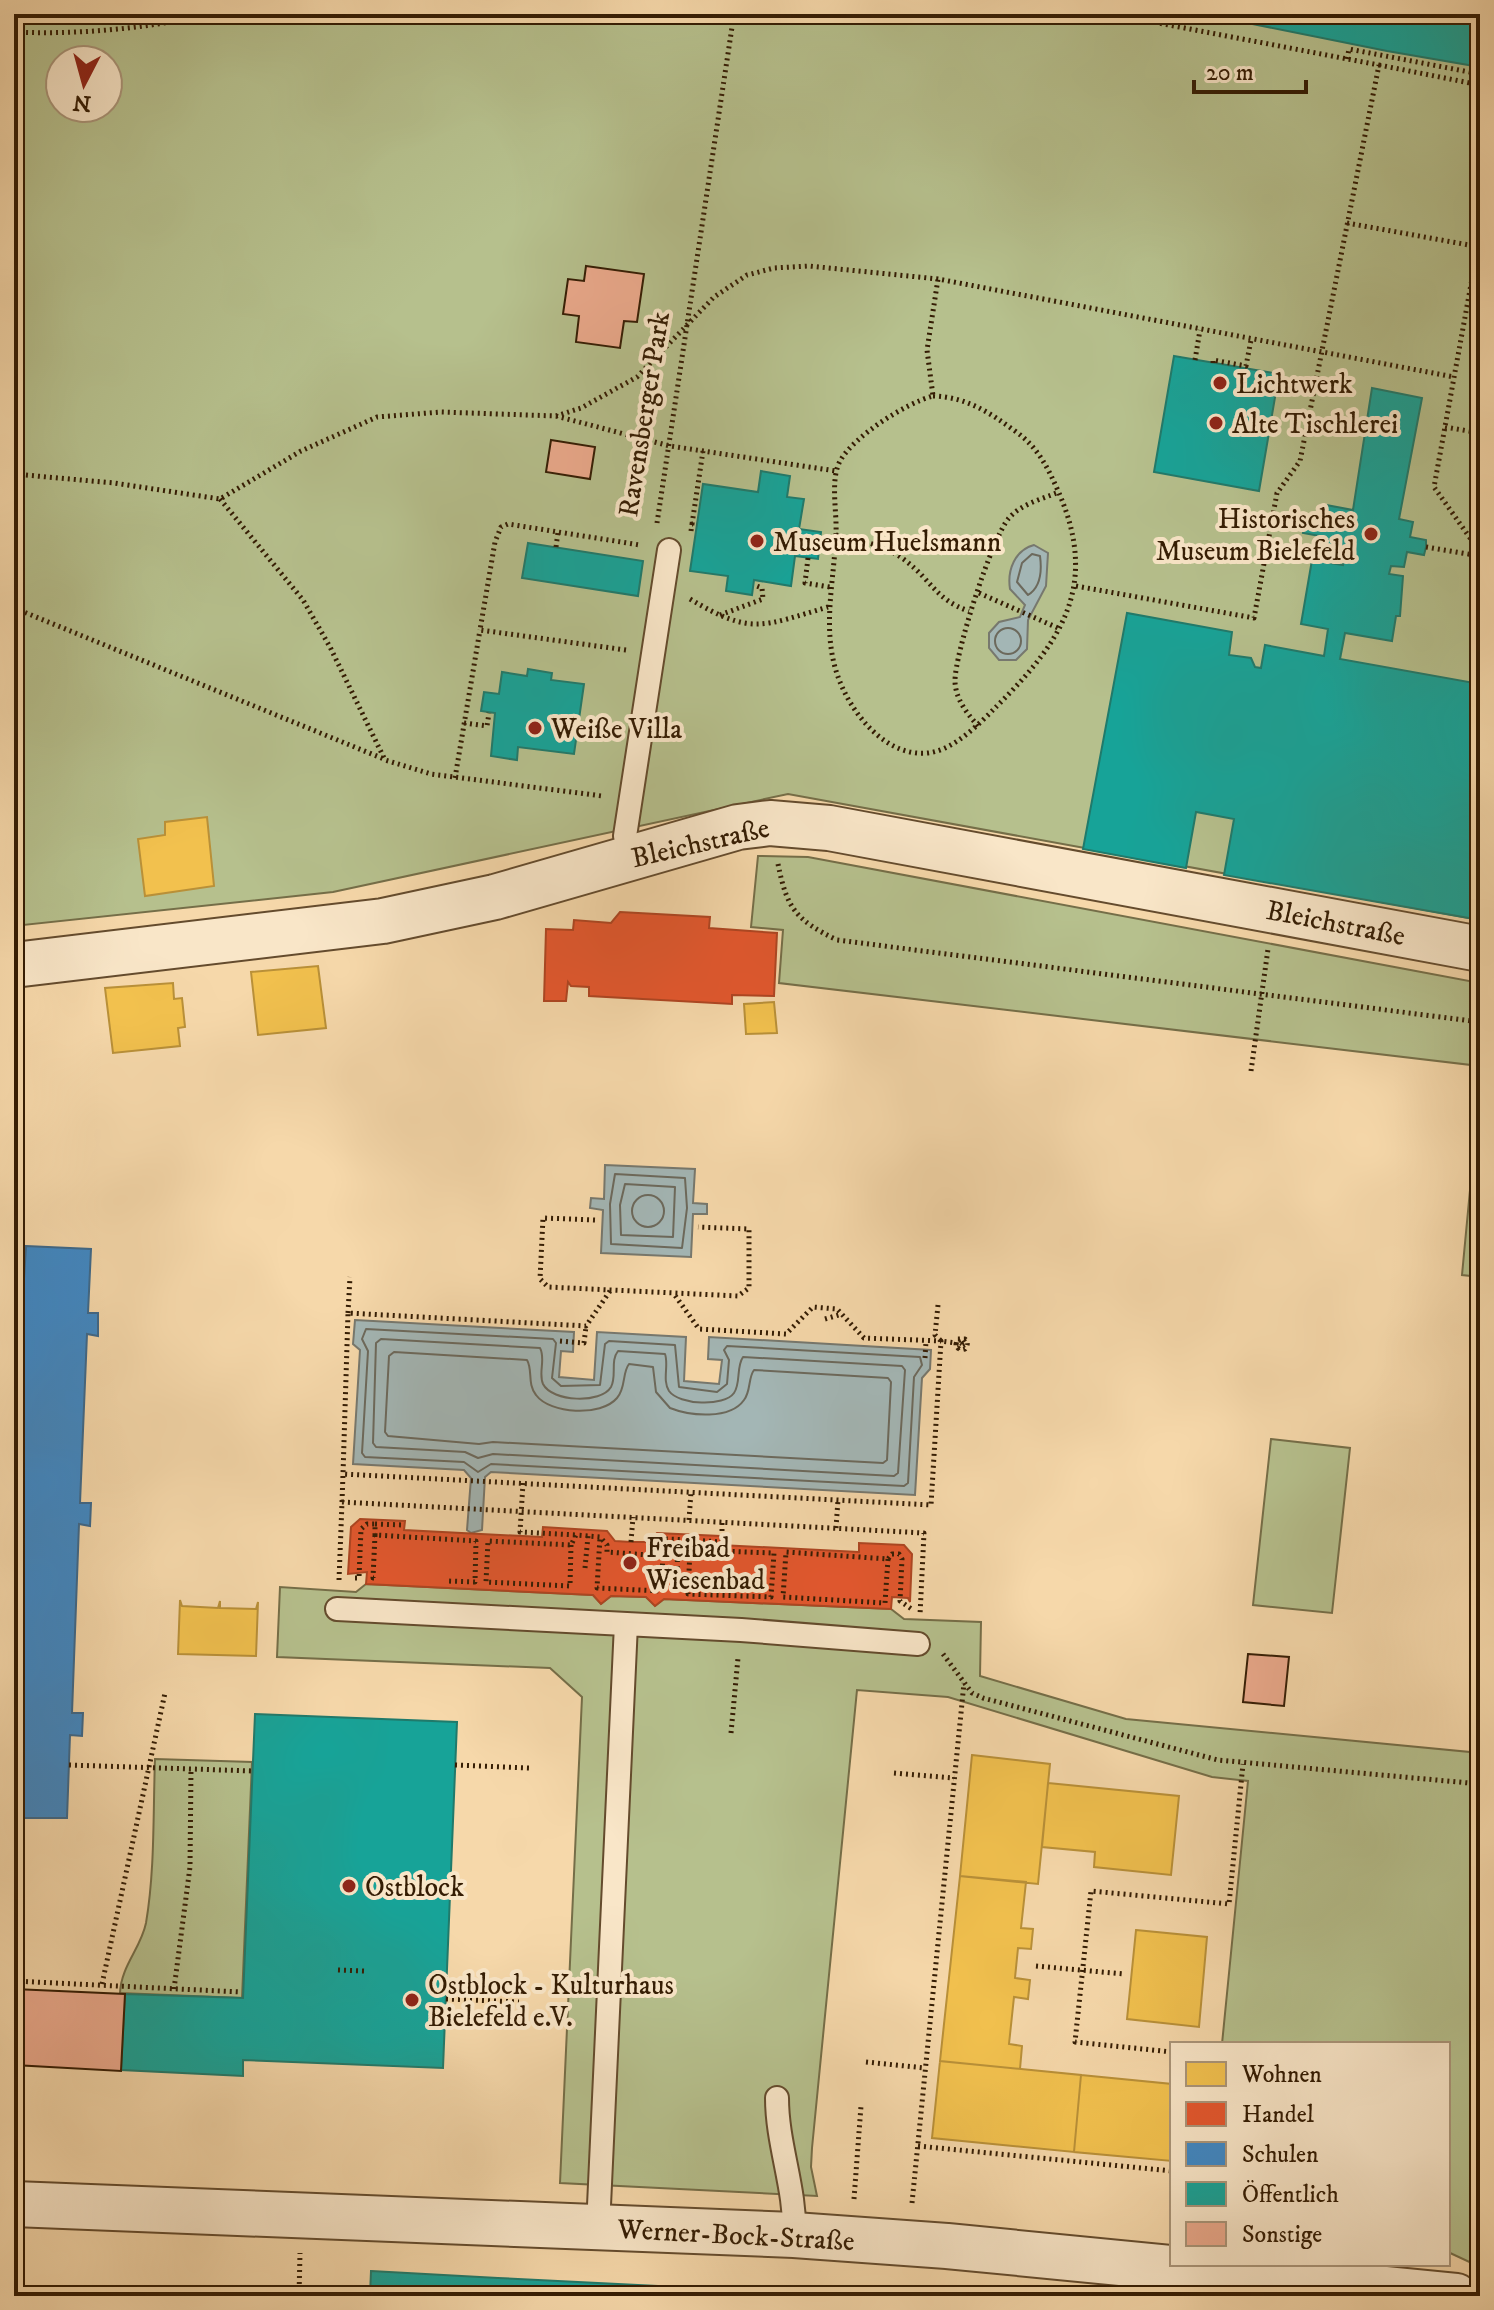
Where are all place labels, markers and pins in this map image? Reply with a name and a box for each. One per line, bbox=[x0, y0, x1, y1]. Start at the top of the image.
place label: Lichtwerk bbox=[1236, 367, 1353, 402]
marker: Lichtwerk bbox=[1211, 374, 1229, 392]
place label: Alte Tischlerei bbox=[1232, 407, 1398, 442]
marker: Alte Tischlerei bbox=[1207, 414, 1225, 432]
place label: Historisches Museum Bielefeld bbox=[1156, 502, 1355, 569]
place label: Museum Huelsmann bbox=[773, 525, 1002, 560]
marker: Historisches Museum Bielefeld bbox=[1362, 525, 1380, 543]
marker: Museum Huelsmann bbox=[748, 532, 766, 550]
place label: Weiße Villa bbox=[550, 712, 682, 747]
marker: Weiße Villa bbox=[526, 719, 544, 737]
place label: Freibad Wiesenbad bbox=[645, 1531, 765, 1598]
marker: Freibad Wiesenbad bbox=[621, 1554, 639, 1572]
place label: Ostblock bbox=[365, 1870, 464, 1905]
marker: Ostblock bbox=[340, 1877, 358, 1895]
place label: Ostblock - Kulturhaus Bielefeld e.V. bbox=[428, 1968, 674, 2035]
marker: Ostblock - Kulturhaus Bielefeld e.V. bbox=[403, 1991, 421, 2009]

